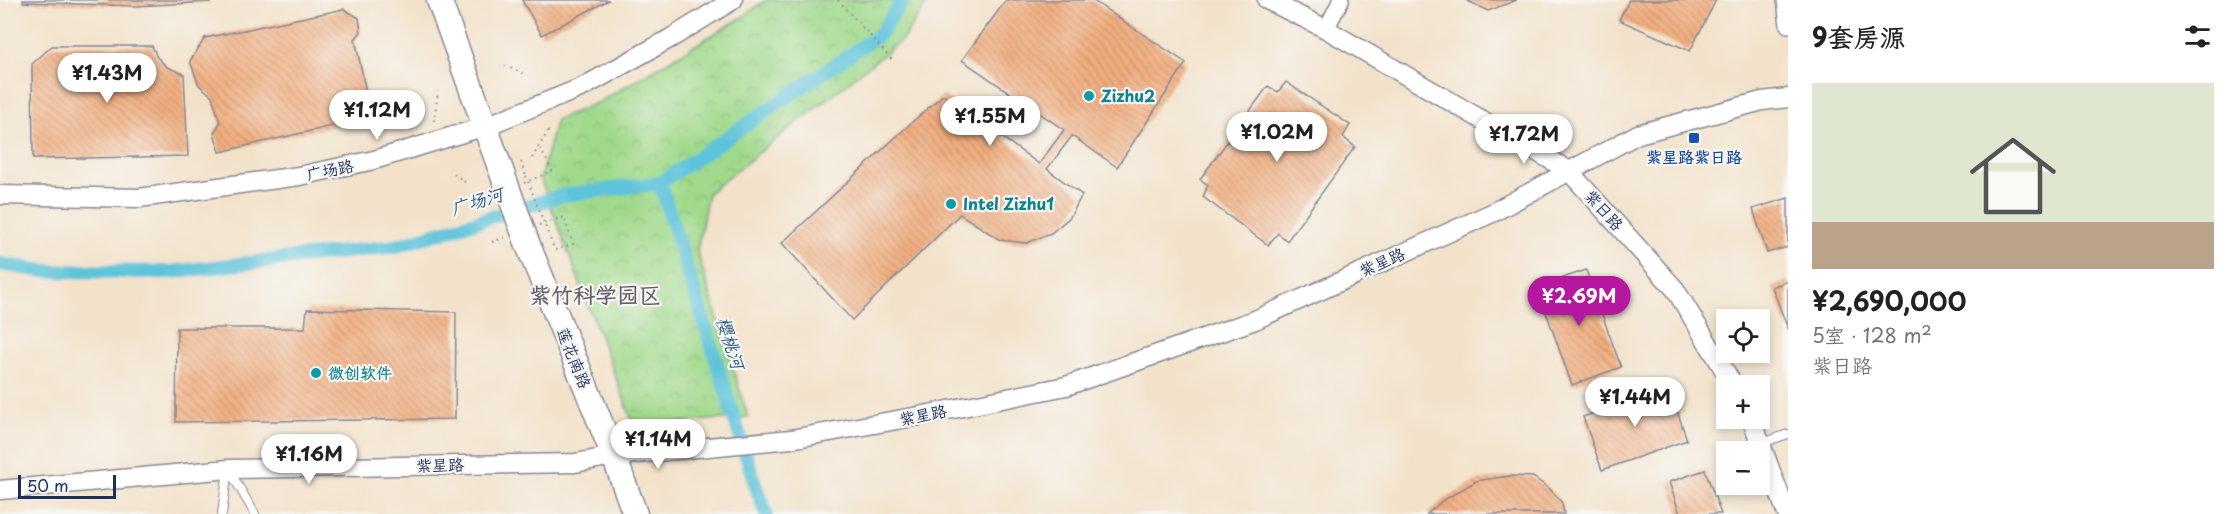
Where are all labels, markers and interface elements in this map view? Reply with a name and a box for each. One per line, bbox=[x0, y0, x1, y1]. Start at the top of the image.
text: 9套房源 bbox=[1812, 17, 1906, 56]
icon: filters bbox=[2181, 20, 2214, 53]
pin: ¥1.43M bbox=[58, 53, 156, 104]
text: ¥1.43M bbox=[71, 57, 143, 87]
place label: Zizhu2 bbox=[1101, 83, 1155, 107]
marker: Zizhu2 bbox=[1082, 89, 1096, 103]
pin: ¥1.12M bbox=[328, 90, 426, 141]
text: ¥1.12M bbox=[343, 94, 411, 124]
pin: ¥1.55M bbox=[941, 96, 1039, 147]
text: ¥1.55M bbox=[954, 100, 1026, 130]
pin: ¥1.02M bbox=[1228, 112, 1326, 163]
pin: ¥1.72M bbox=[1475, 114, 1573, 165]
text: ¥1.02M bbox=[1240, 116, 1314, 146]
text: ¥1.72M bbox=[1489, 118, 1559, 148]
icon: home bbox=[1959, 122, 2067, 230]
marker: 紫星路紫日路 bbox=[1687, 131, 1701, 145]
place label: 紫星路紫日路 bbox=[1646, 144, 1742, 168]
street label: 广场路 bbox=[304, 152, 356, 186]
water label: 广场河 bbox=[447, 179, 509, 221]
street label: 紫日路 bbox=[1580, 183, 1630, 235]
place label: Intel Zizhu1 bbox=[963, 191, 1054, 215]
marker: Intel Zizhu1 bbox=[944, 197, 958, 211]
street label: 紫星路 bbox=[1355, 240, 1408, 282]
pin: ¥2.69M bbox=[1530, 276, 1628, 327]
district label: 紫竹科学园区 bbox=[529, 277, 661, 310]
text: ¥2.69M bbox=[1542, 280, 1616, 310]
text: ¥2,690,000 bbox=[1812, 281, 1967, 320]
map controls bbox=[1716, 309, 1770, 495]
button: locate bbox=[1716, 309, 1770, 363]
water label: 樱桃河 bbox=[710, 313, 754, 375]
text: 5室 · 128 m² bbox=[1812, 320, 1932, 350]
street label: 莲花南路 bbox=[552, 323, 598, 392]
text: 紫日路 bbox=[1812, 350, 1872, 380]
place label: 微创软件 bbox=[328, 360, 392, 384]
marker: 微创软件 bbox=[309, 366, 323, 380]
button: + bbox=[1716, 375, 1770, 429]
pin: ¥1.44M bbox=[1586, 377, 1684, 428]
text: ¥1.44M bbox=[1599, 381, 1671, 411]
street label: 紫星路 bbox=[897, 398, 949, 430]
pin: ¥1.14M bbox=[609, 419, 707, 470]
text: ¥1.14M bbox=[624, 423, 692, 453]
pin: ¥1.16M bbox=[260, 434, 358, 485]
text: ¥1.16M bbox=[275, 438, 343, 468]
button: − bbox=[1716, 441, 1770, 495]
street label: 紫星路 bbox=[416, 452, 464, 476]
scale bar bbox=[18, 472, 116, 500]
text: 50 m bbox=[27, 473, 68, 497]

